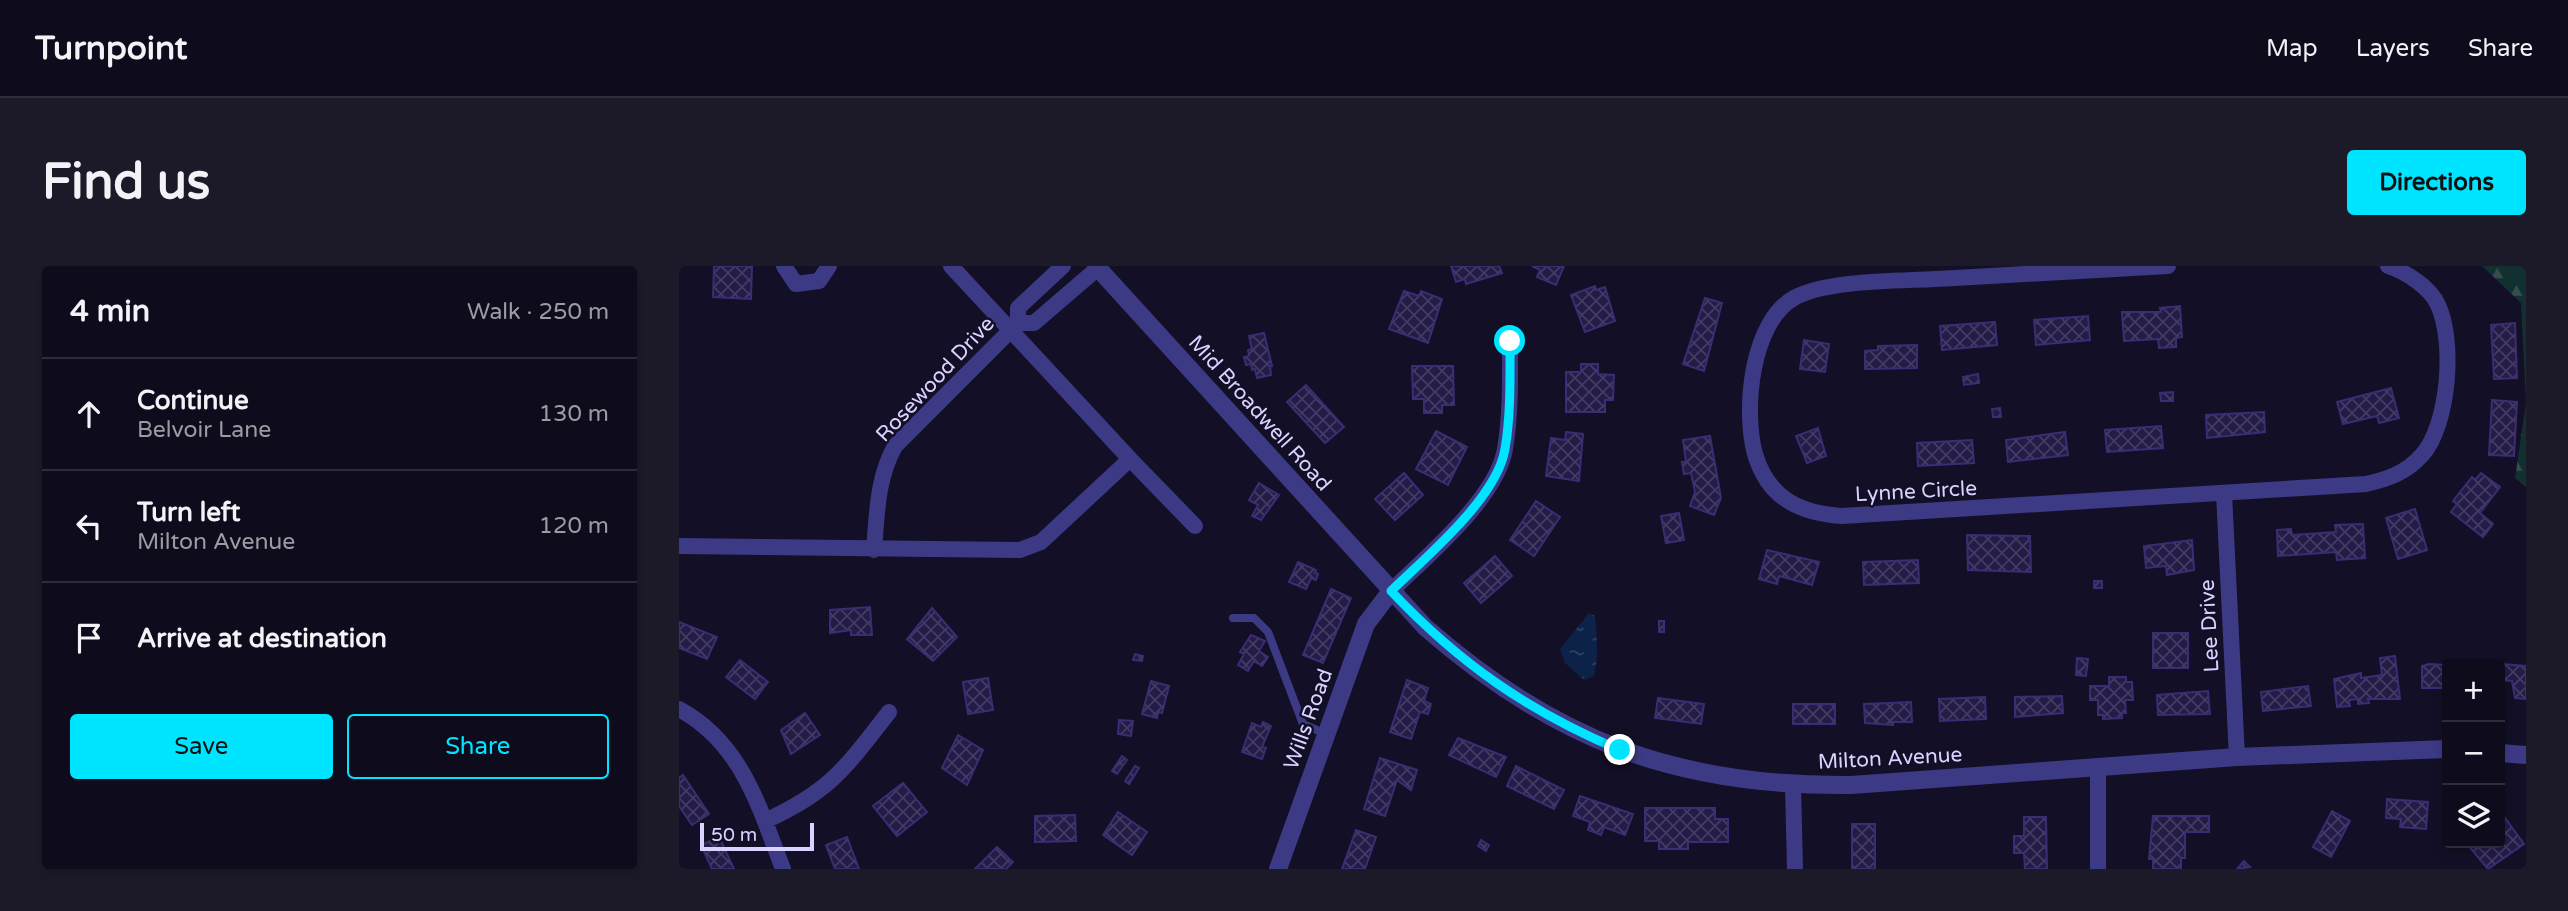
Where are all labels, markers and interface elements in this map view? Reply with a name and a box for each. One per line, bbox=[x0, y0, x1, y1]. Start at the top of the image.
text: Turnpoint bbox=[35, 29, 187, 68]
text: Map bbox=[2266, 34, 2318, 63]
text: Layers bbox=[2356, 34, 2430, 63]
text: Share bbox=[2468, 34, 2533, 63]
button: Directions bbox=[2347, 150, 2526, 215]
text: Find us bbox=[42, 153, 210, 212]
text: 4 min bbox=[70, 293, 150, 330]
text: Walk · 250 m bbox=[467, 298, 609, 326]
street label: Rosewood Drive bbox=[871, 311, 1000, 447]
route start bbox=[1494, 325, 1525, 356]
street label: Mid Broadwell Road bbox=[1183, 330, 1336, 496]
text: Continue bbox=[137, 385, 249, 416]
icon: ahead bbox=[70, 395, 108, 433]
text: 130 m bbox=[539, 400, 609, 428]
text: Belvoir Lane bbox=[137, 416, 271, 444]
street label: Lynne Circle bbox=[1854, 476, 1978, 507]
text: Turn left bbox=[137, 497, 240, 528]
icon: left bbox=[70, 507, 108, 545]
text: 120 m bbox=[539, 512, 609, 540]
text: Milton Avenue bbox=[137, 528, 295, 556]
street label: Lee Drive bbox=[2195, 579, 2224, 673]
icon: arrive bbox=[70, 619, 108, 657]
text: Arrive at destination bbox=[137, 623, 387, 654]
map controls bbox=[2442, 659, 2505, 848]
button: + bbox=[2442, 659, 2505, 722]
street label: Wills Road bbox=[1279, 666, 1338, 773]
button: Save bbox=[70, 714, 333, 779]
button: Share bbox=[347, 714, 609, 779]
button: − bbox=[2442, 722, 2505, 785]
route end bbox=[1604, 734, 1635, 765]
street label: Milton Avenue bbox=[1817, 742, 1963, 775]
button: layers bbox=[2442, 785, 2505, 848]
scale bar bbox=[700, 820, 814, 852]
text: 50 m bbox=[711, 824, 757, 846]

